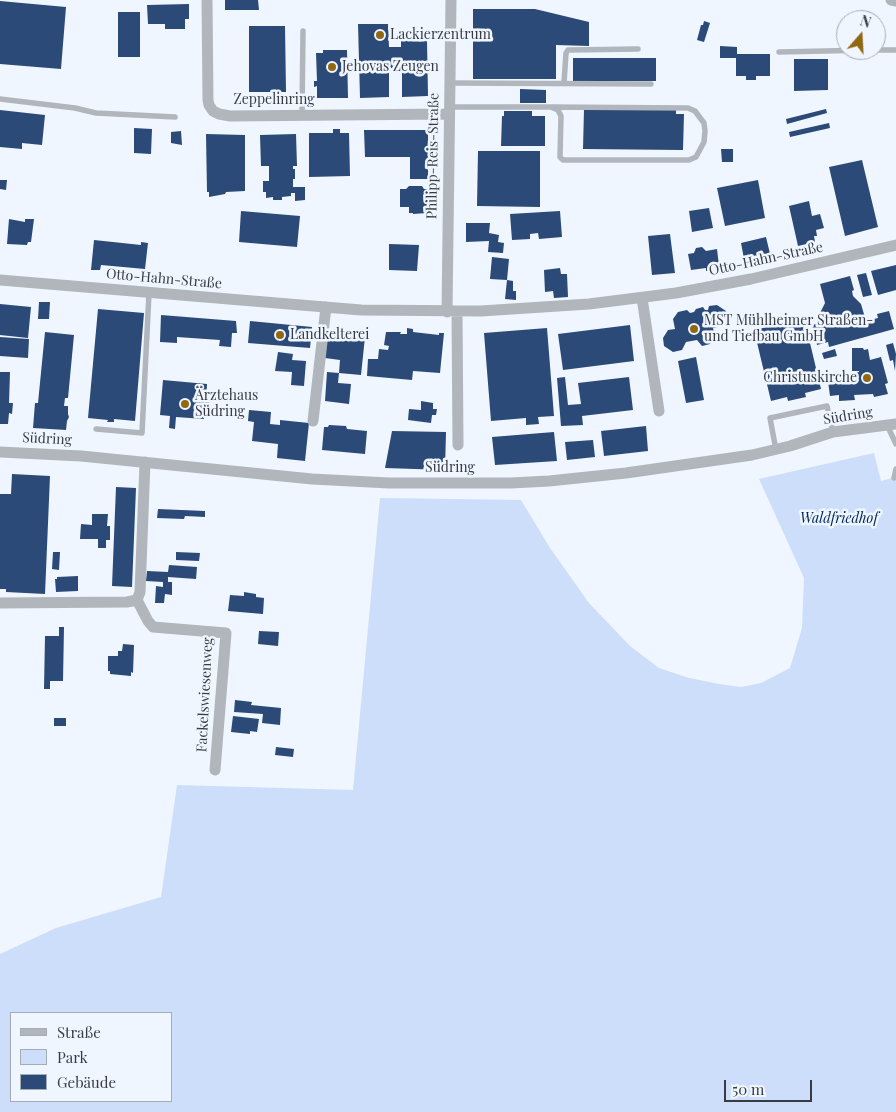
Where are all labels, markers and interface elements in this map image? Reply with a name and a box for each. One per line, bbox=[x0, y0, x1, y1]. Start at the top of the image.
north arrow bbox=[836, 10, 886, 60]
text: N bbox=[858, 11, 874, 32]
place label: Lackierzentrum bbox=[390, 27, 491, 43]
marker: Lackierzentrum bbox=[374, 29, 386, 41]
place label: Jehovas Zeugen bbox=[342, 59, 439, 75]
marker: Jehovas Zeugen bbox=[326, 61, 338, 73]
street label: Zeppelinring bbox=[233, 92, 315, 108]
street label: Philipp-Reis-Straße bbox=[423, 93, 443, 219]
street label: Otto-Hahn-Straße bbox=[707, 239, 825, 279]
street label: Otto-Hahn-Straße bbox=[105, 266, 223, 292]
place label: MST Mühlheimer Straßen- und Tiefbau GmbH bbox=[704, 313, 873, 346]
marker: MST Mühlheimer Straßen- und Tiefbau GmbH bbox=[688, 323, 700, 335]
place label: Landkelterei bbox=[290, 327, 369, 343]
marker: Landkelterei bbox=[274, 329, 286, 341]
place label: Christuskirche bbox=[763, 370, 857, 386]
marker: Christuskirche bbox=[861, 372, 873, 384]
place label: Ärztehaus Südring bbox=[195, 388, 258, 421]
marker: Ärztehaus Südring bbox=[179, 398, 191, 410]
street label: Südring bbox=[822, 404, 874, 428]
street label: Südring bbox=[22, 429, 72, 449]
street label: Südring bbox=[425, 460, 475, 476]
park label: Waldfriedhof bbox=[800, 511, 878, 527]
street label: Fackelswiesenweg bbox=[194, 637, 216, 753]
legend bbox=[10, 1012, 172, 1102]
text: Straße bbox=[57, 1022, 101, 1042]
text: Park bbox=[57, 1047, 88, 1067]
scale bar bbox=[726, 1070, 814, 1102]
text: Gebäude bbox=[57, 1072, 116, 1092]
text: 50 m bbox=[732, 1079, 764, 1099]

